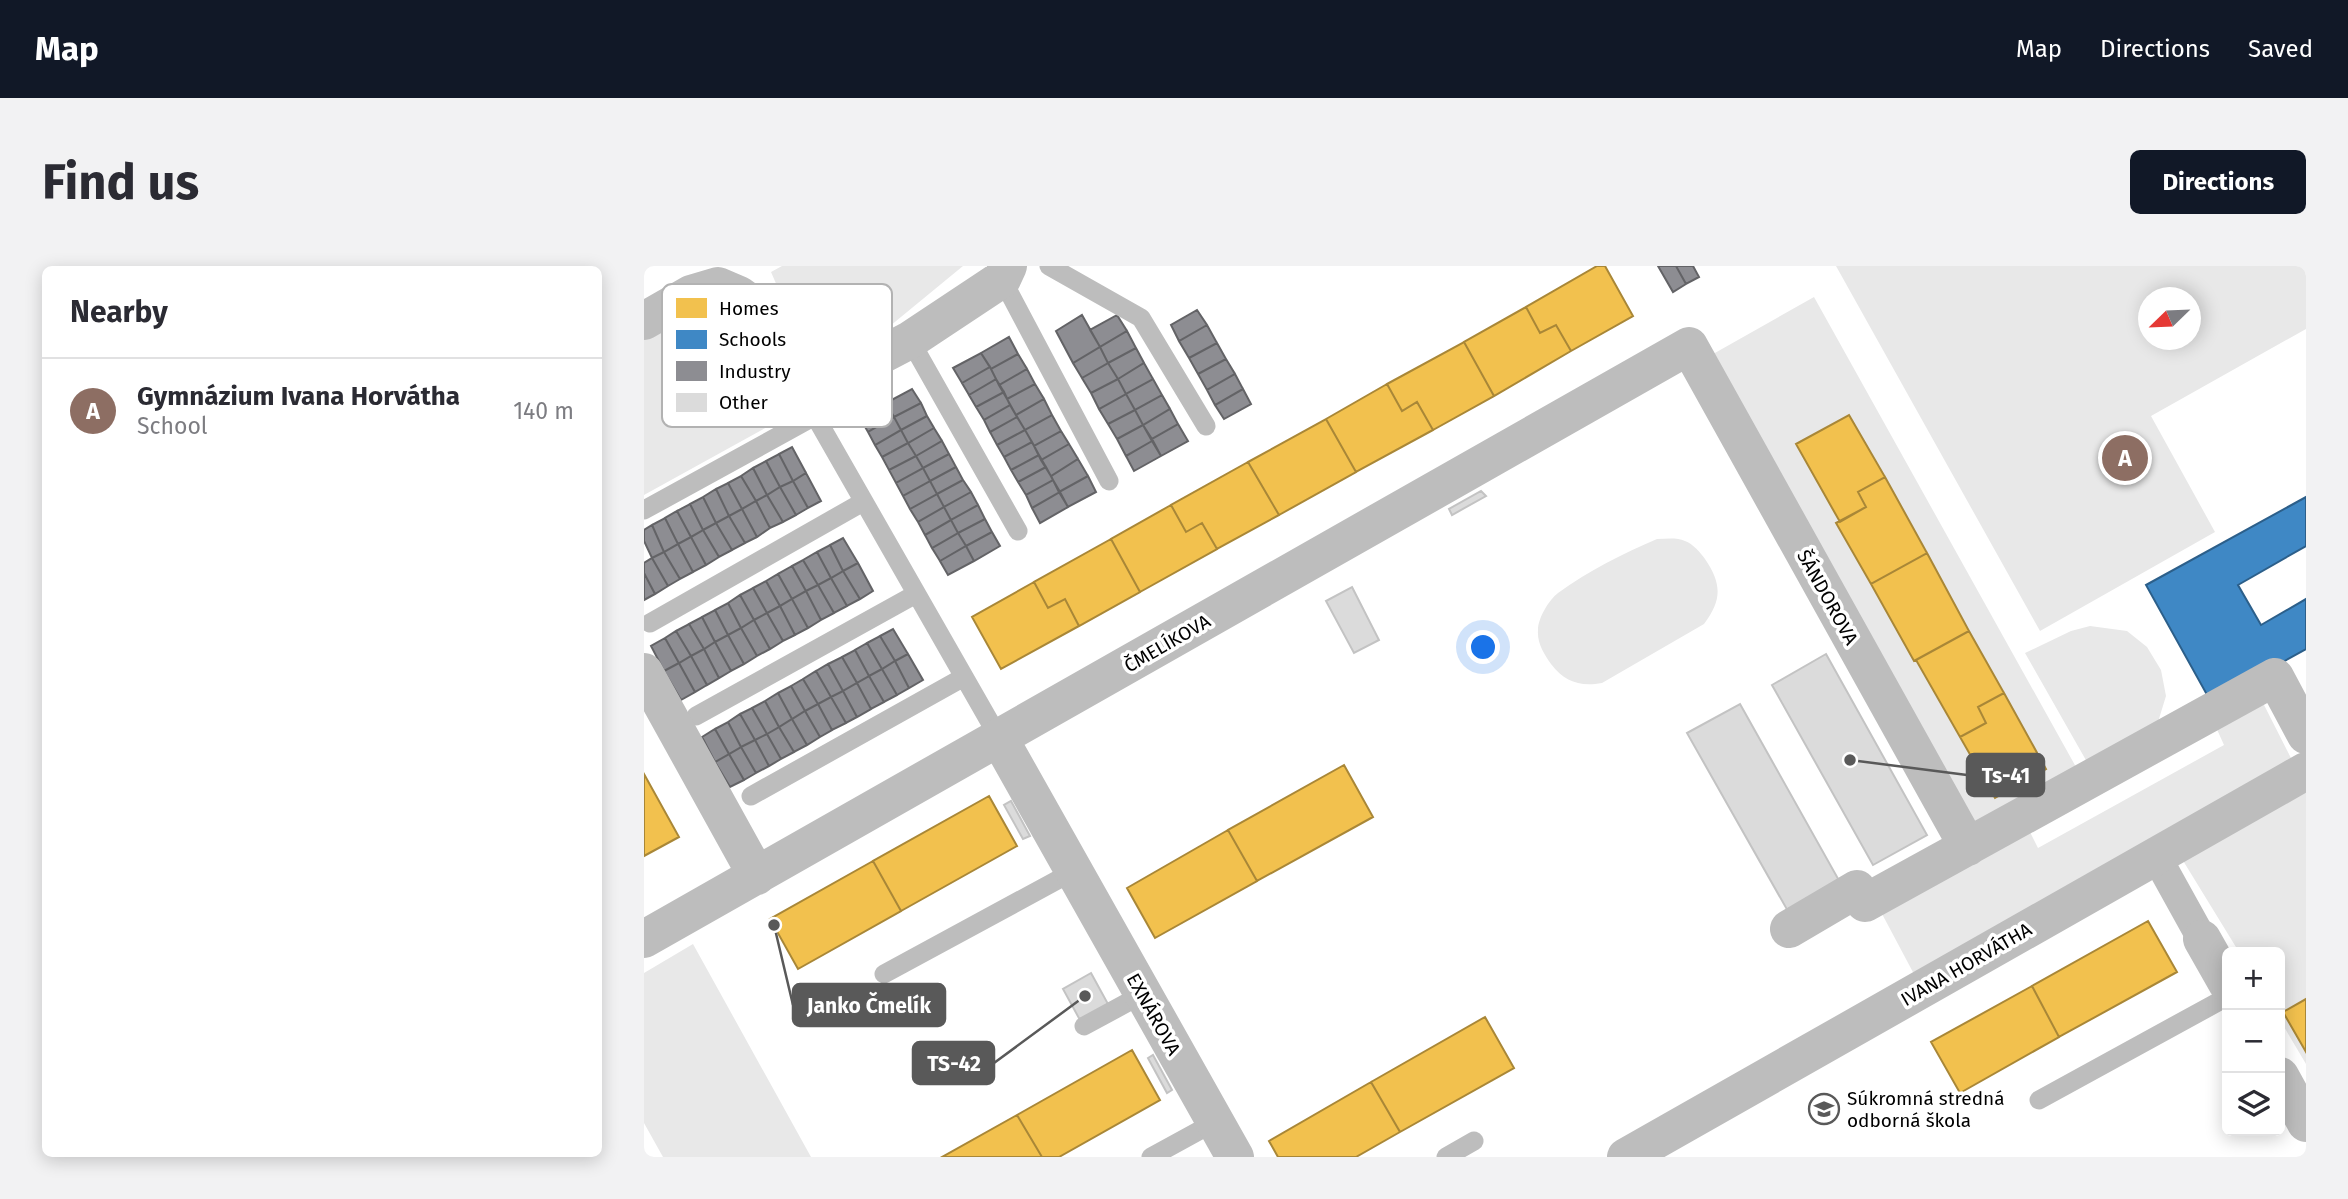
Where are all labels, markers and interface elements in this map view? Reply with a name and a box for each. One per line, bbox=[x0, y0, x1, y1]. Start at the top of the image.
text: Map bbox=[35, 29, 99, 69]
text: Map bbox=[2016, 35, 2062, 63]
text: Directions bbox=[2100, 35, 2210, 63]
text: Saved bbox=[2248, 35, 2313, 63]
button: Directions bbox=[2130, 150, 2306, 214]
text: Find us bbox=[42, 153, 199, 212]
legend bbox=[662, 284, 892, 427]
north arrow bbox=[2138, 287, 2201, 350]
text: Nearby bbox=[70, 294, 168, 330]
text: Homes bbox=[719, 297, 779, 320]
text: Schools bbox=[719, 328, 786, 351]
text: Industry bbox=[719, 360, 791, 383]
text: Gymnázium Ivana Horvátha bbox=[137, 381, 460, 412]
text: Other bbox=[719, 391, 768, 414]
text: A bbox=[86, 397, 100, 425]
text: 140 m bbox=[513, 397, 574, 425]
text: School bbox=[137, 412, 208, 440]
pin: A bbox=[2102, 432, 2148, 484]
street label: ŠÁNDOROVA bbox=[1792, 546, 1863, 649]
street label: ČMELÍKOVA bbox=[1120, 609, 1215, 677]
your location bbox=[1466, 630, 1500, 664]
callout: Ts-41 bbox=[1967, 754, 2044, 796]
text: Ts-41 bbox=[1982, 763, 2030, 789]
street label: IVANA HORVÁTHA bbox=[1897, 918, 2036, 1011]
map controls bbox=[2222, 947, 2285, 1136]
button: + bbox=[2222, 947, 2285, 1010]
street label: EXNÁROVA bbox=[1122, 969, 1185, 1059]
callout: Janko Čmelík bbox=[793, 984, 945, 1026]
text: Janko Čmelík bbox=[806, 991, 932, 1019]
button: − bbox=[2222, 1010, 2285, 1073]
callout: TS-42 bbox=[913, 1042, 994, 1084]
text: TS-42 bbox=[927, 1051, 981, 1077]
button: layers bbox=[2222, 1073, 2285, 1136]
place label: Súkromná stredná odborná škola bbox=[1847, 1087, 2004, 1132]
school or university icon: Súkromná stredná odborná škola bbox=[1807, 1092, 1841, 1126]

